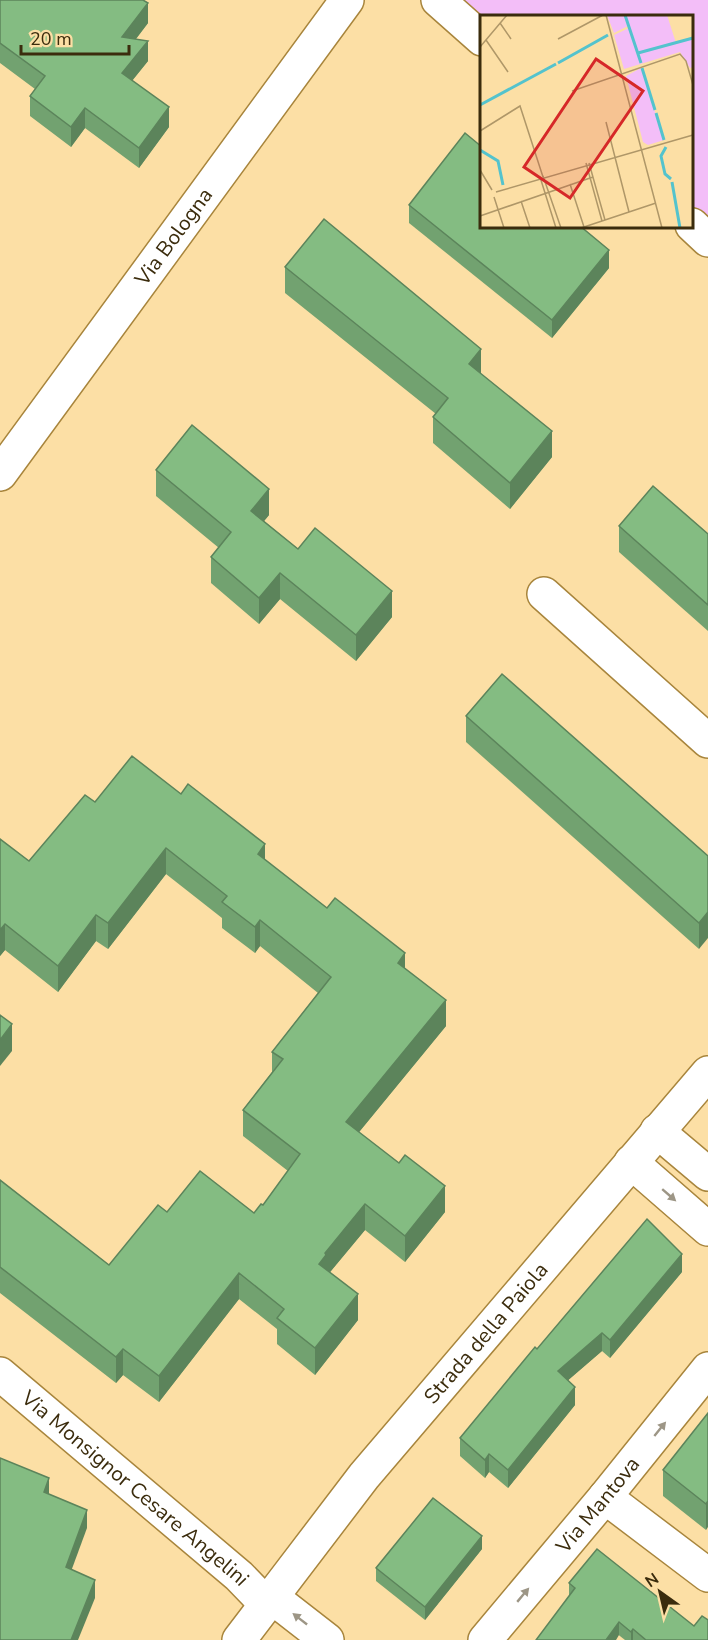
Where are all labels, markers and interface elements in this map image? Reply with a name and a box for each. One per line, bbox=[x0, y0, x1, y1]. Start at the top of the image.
inset map bbox=[480, 15, 693, 228]
scale bar bbox=[21, 18, 129, 56]
text: 20 m bbox=[30, 27, 72, 51]
street label: Via Bologna bbox=[128, 182, 219, 292]
one-way arrow bbox=[661, 1188, 676, 1201]
street label: Strada della Paiola bbox=[418, 1256, 554, 1410]
street label: Via Monsignor Cesare Angelini bbox=[15, 1383, 255, 1592]
one-way arrow bbox=[654, 1421, 666, 1436]
street label: Via Mantova bbox=[549, 1451, 646, 1560]
north arrow bbox=[630, 1562, 690, 1622]
text: N bbox=[641, 1568, 663, 1593]
one-way arrow bbox=[516, 1588, 529, 1603]
one-way arrow bbox=[292, 1613, 308, 1625]

